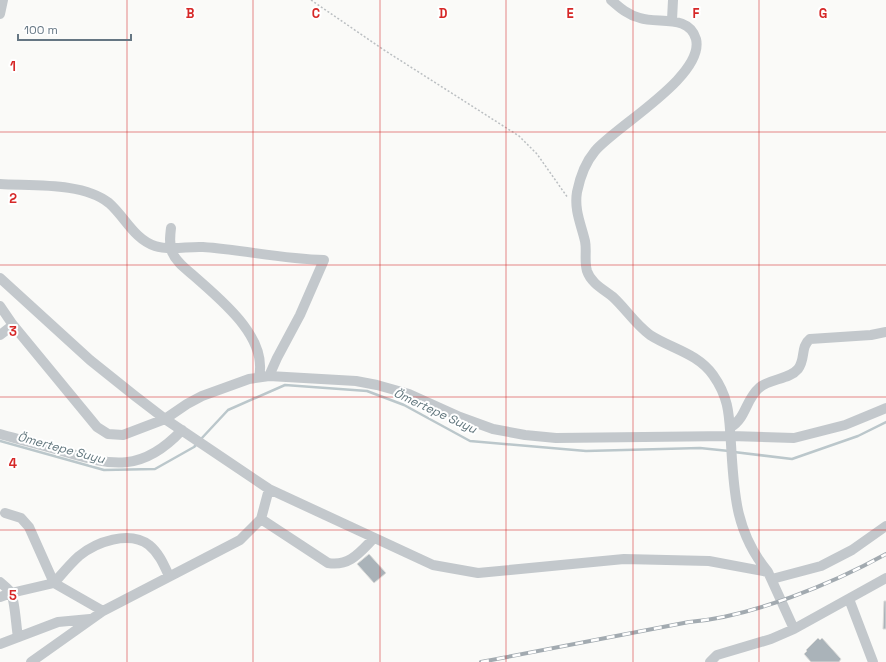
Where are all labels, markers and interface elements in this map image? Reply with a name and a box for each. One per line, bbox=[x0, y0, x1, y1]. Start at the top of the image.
text: B bbox=[186, 5, 195, 22]
text: C bbox=[312, 5, 320, 22]
text: D bbox=[439, 5, 448, 22]
text: E bbox=[566, 5, 574, 22]
text: F bbox=[693, 5, 700, 22]
text: G bbox=[819, 5, 827, 22]
scale bar bbox=[18, 16, 131, 42]
text: 100 m bbox=[24, 22, 58, 38]
text: 1 bbox=[10, 58, 16, 75]
text: 2 bbox=[9, 190, 17, 207]
text: 3 bbox=[9, 323, 17, 340]
water label: Ömertepe Suyu bbox=[391, 385, 480, 437]
water label: Ömertepe Suyu bbox=[16, 429, 107, 468]
text: 4 bbox=[9, 455, 17, 472]
text: 5 bbox=[9, 587, 17, 604]

